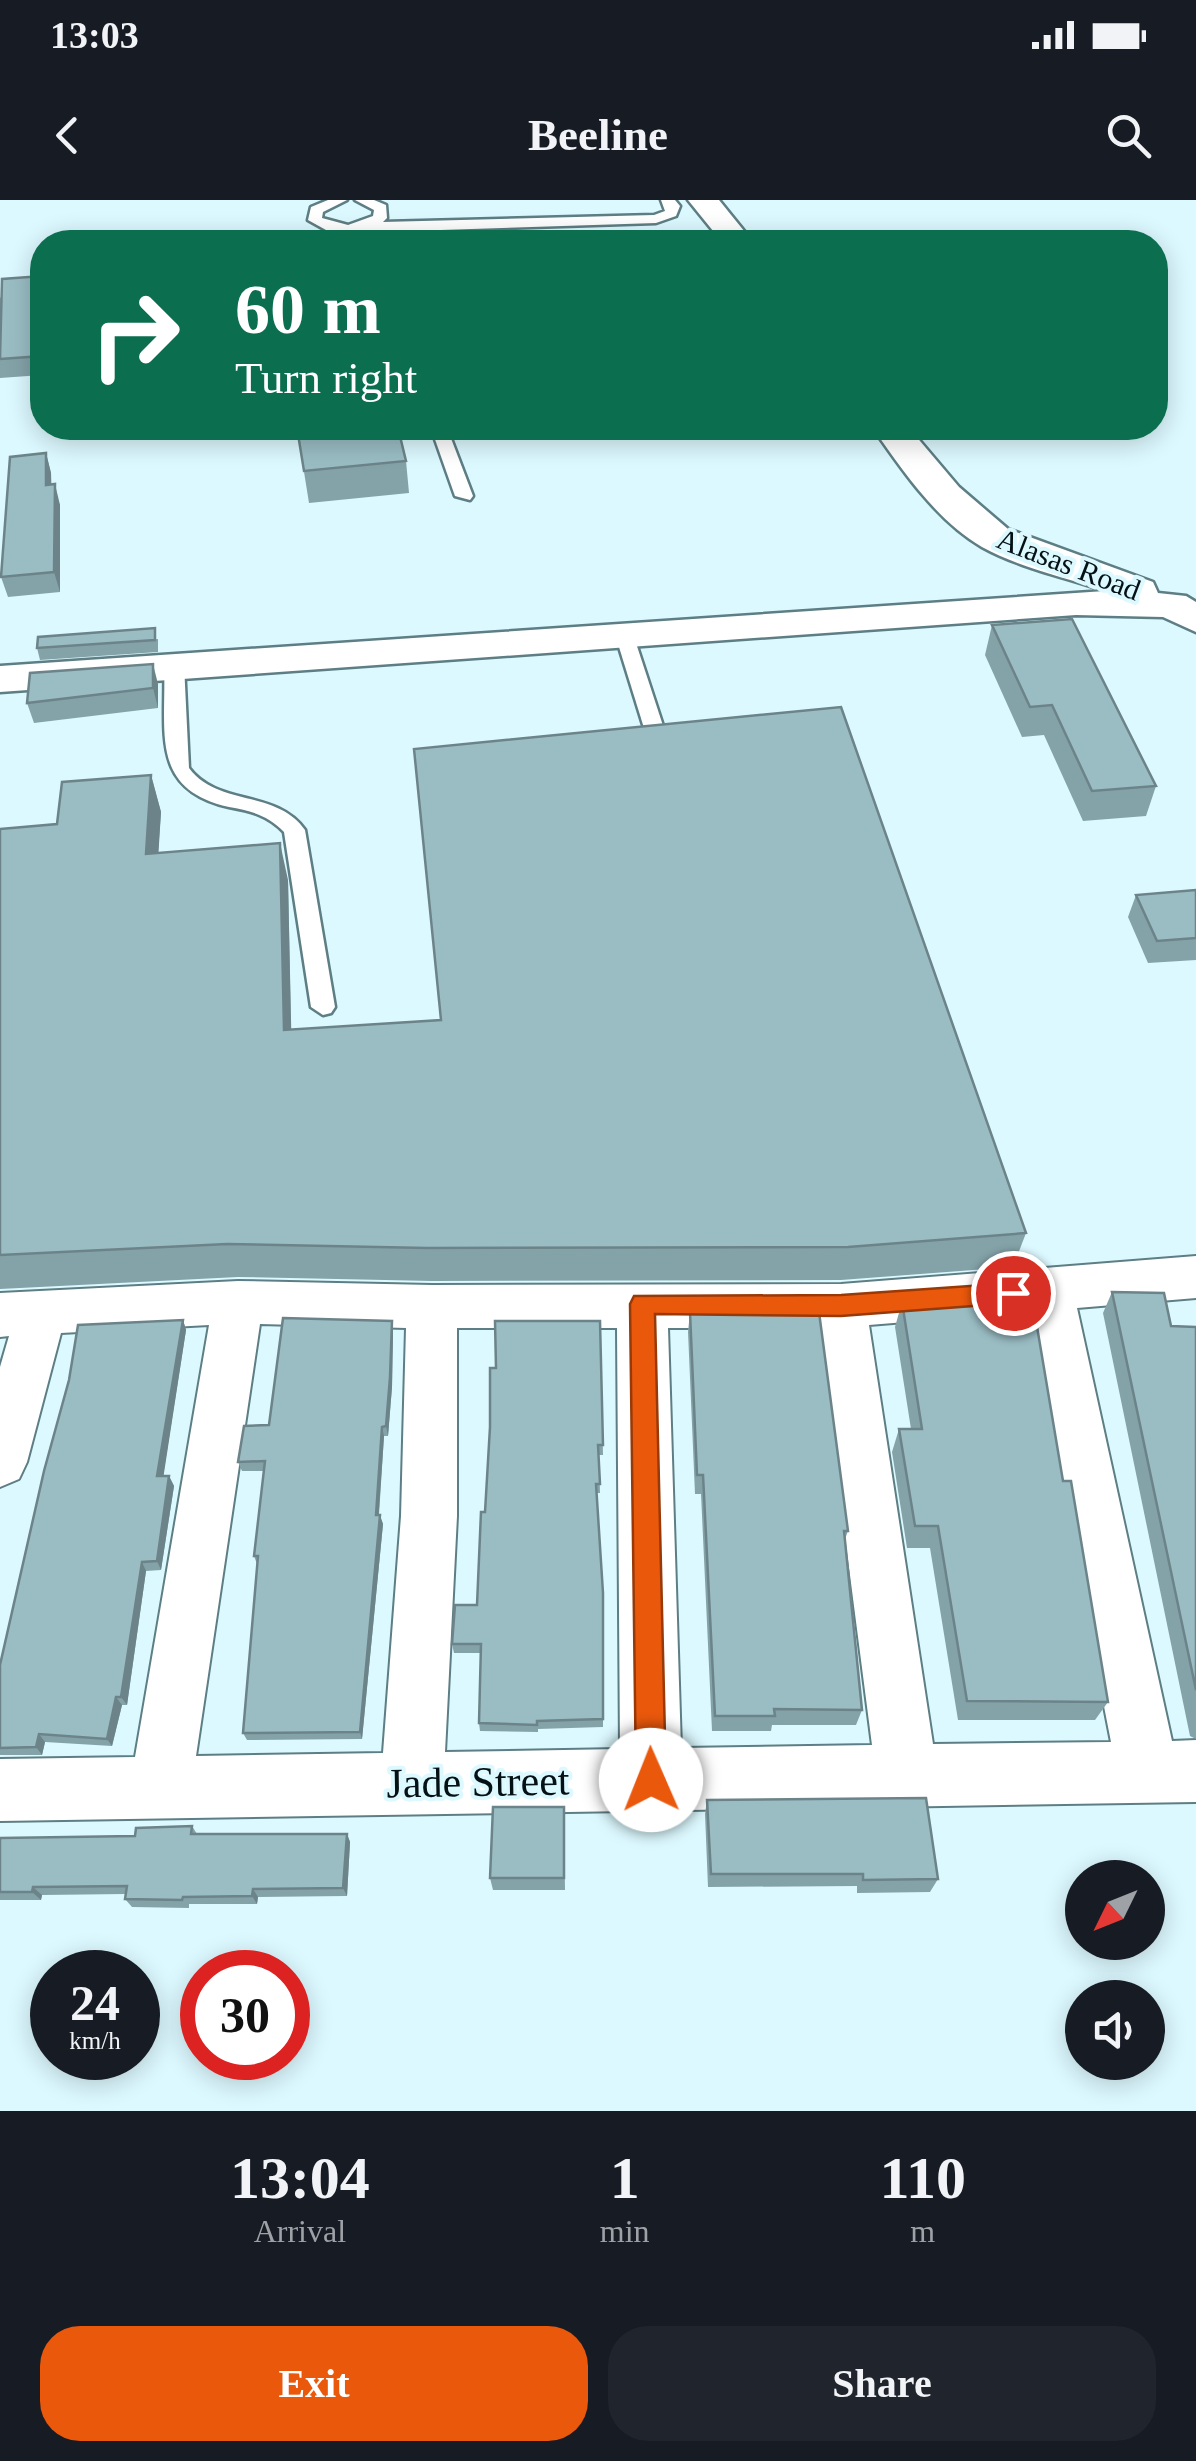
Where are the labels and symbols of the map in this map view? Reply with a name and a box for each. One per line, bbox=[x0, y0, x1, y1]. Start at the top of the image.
street label: Alasas Road bbox=[993, 522, 1145, 606]
pin bbox=[971, 1251, 1056, 1336]
position arrow bbox=[599, 1728, 703, 1832]
street label: Jade Street bbox=[386, 1757, 570, 1807]
north arrow bbox=[1065, 1860, 1165, 1960]
speed limit sign: 30 bbox=[180, 1950, 310, 2080]

